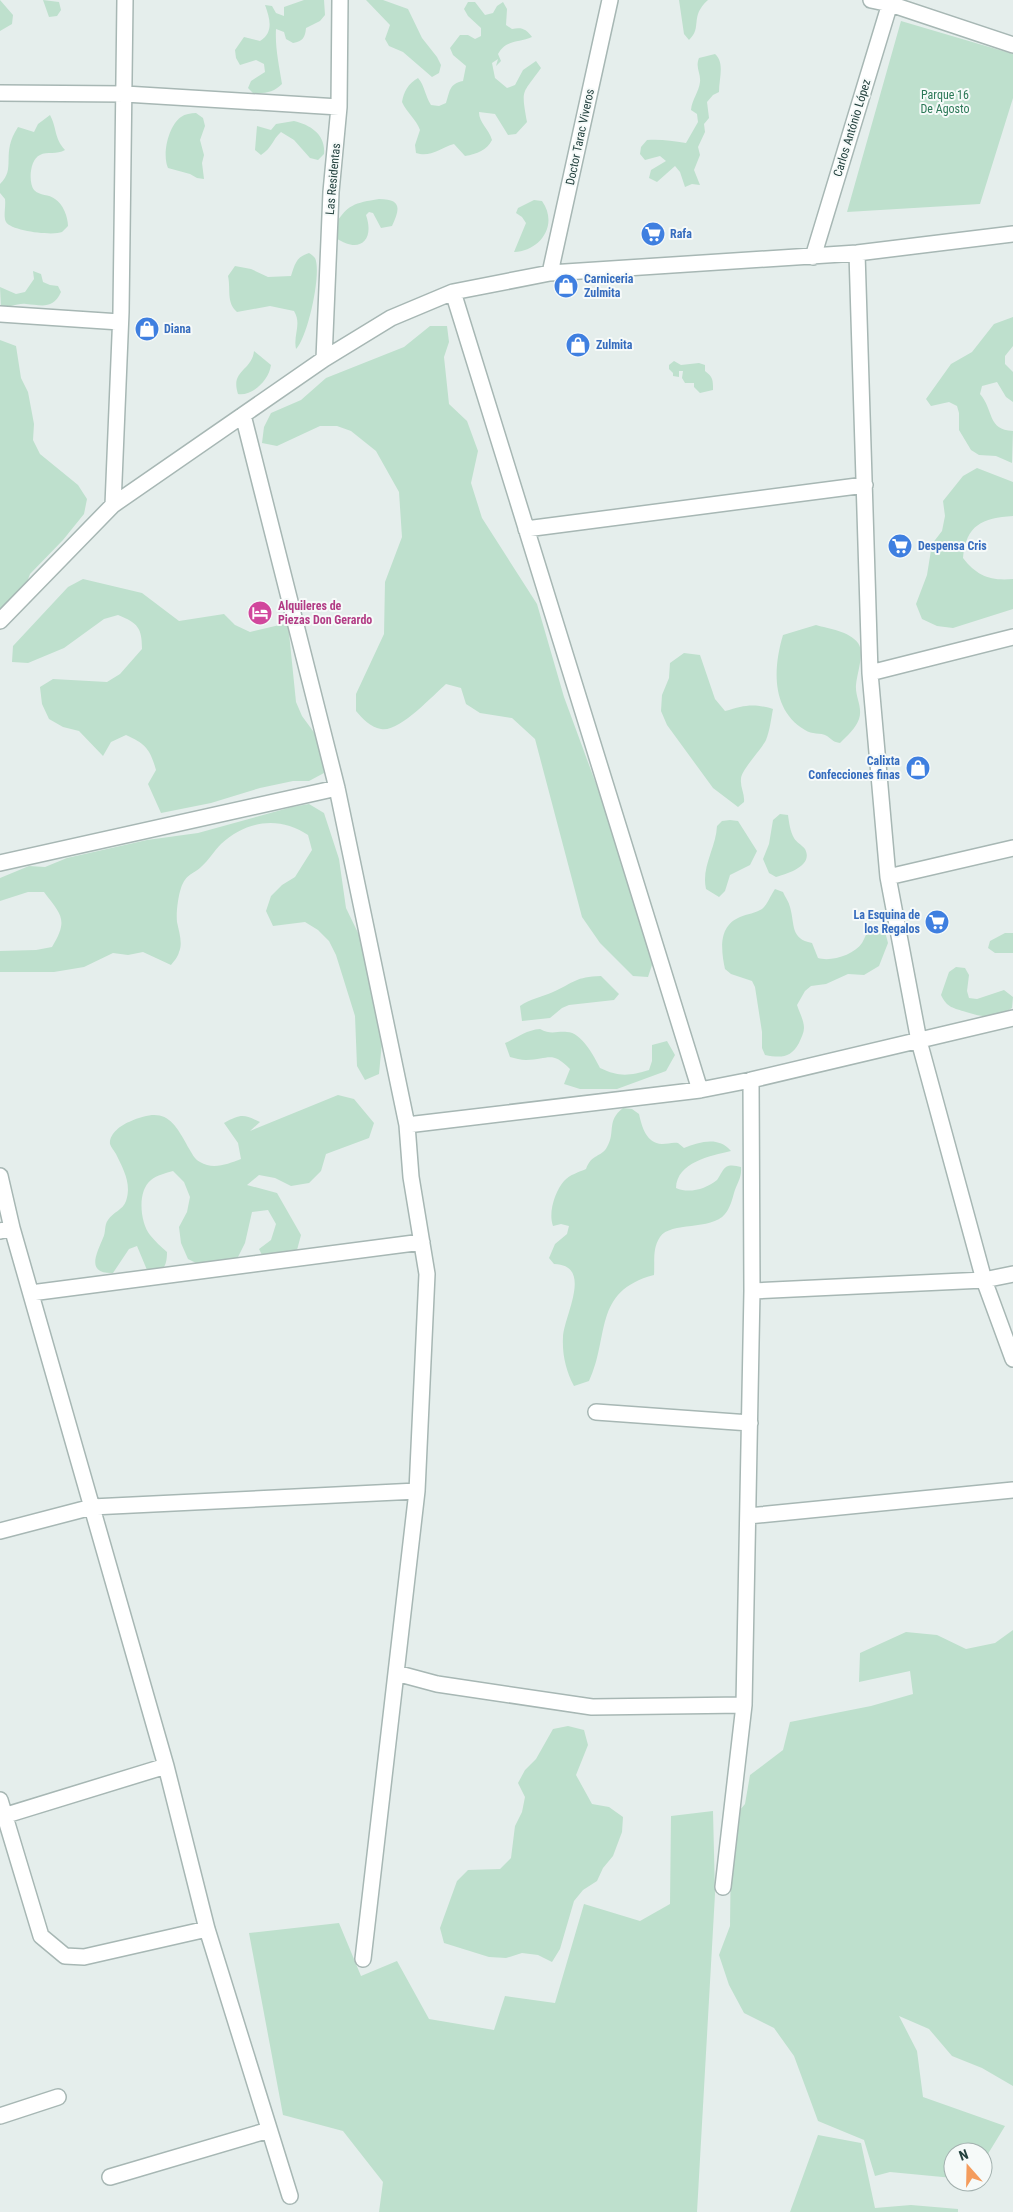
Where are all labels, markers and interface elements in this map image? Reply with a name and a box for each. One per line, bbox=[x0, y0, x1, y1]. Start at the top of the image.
street label: Carlos António López bbox=[830, 78, 874, 178]
street label: Doctor Tarac Viveros bbox=[563, 88, 597, 186]
park label: Parque 16 De Agosto bbox=[920, 88, 970, 116]
street label: Las Residentas bbox=[323, 142, 343, 216]
supermarket icon: Rafa bbox=[640, 221, 666, 247]
place label: Rafa bbox=[670, 227, 692, 241]
place label: Carniceria Zulmita bbox=[584, 272, 634, 300]
shop icon: Carniceria Zulmita bbox=[553, 273, 579, 299]
shop icon: Diana bbox=[134, 316, 160, 342]
place label: Diana bbox=[164, 322, 191, 336]
shop icon: Zulmita bbox=[565, 332, 591, 358]
place label: Zulmita bbox=[596, 338, 633, 352]
supermarket icon: Despensa Cris bbox=[887, 533, 913, 559]
place label: Despensa Cris bbox=[918, 539, 987, 553]
place label: Alquileres de Piezas Don Gerardo bbox=[278, 599, 372, 627]
hotel icon: Alquileres de Piezas Don Gerardo bbox=[247, 600, 273, 626]
place label: Calixta Confecciones finas bbox=[808, 754, 901, 782]
shop icon: Calixta Confecciones finas bbox=[905, 755, 931, 781]
place label: La Esquina de los Regalos bbox=[854, 908, 921, 936]
supermarket icon: La Esquina de los Regalos bbox=[924, 909, 950, 935]
north arrow bbox=[943, 2142, 993, 2192]
text: N bbox=[957, 2146, 970, 2164]

